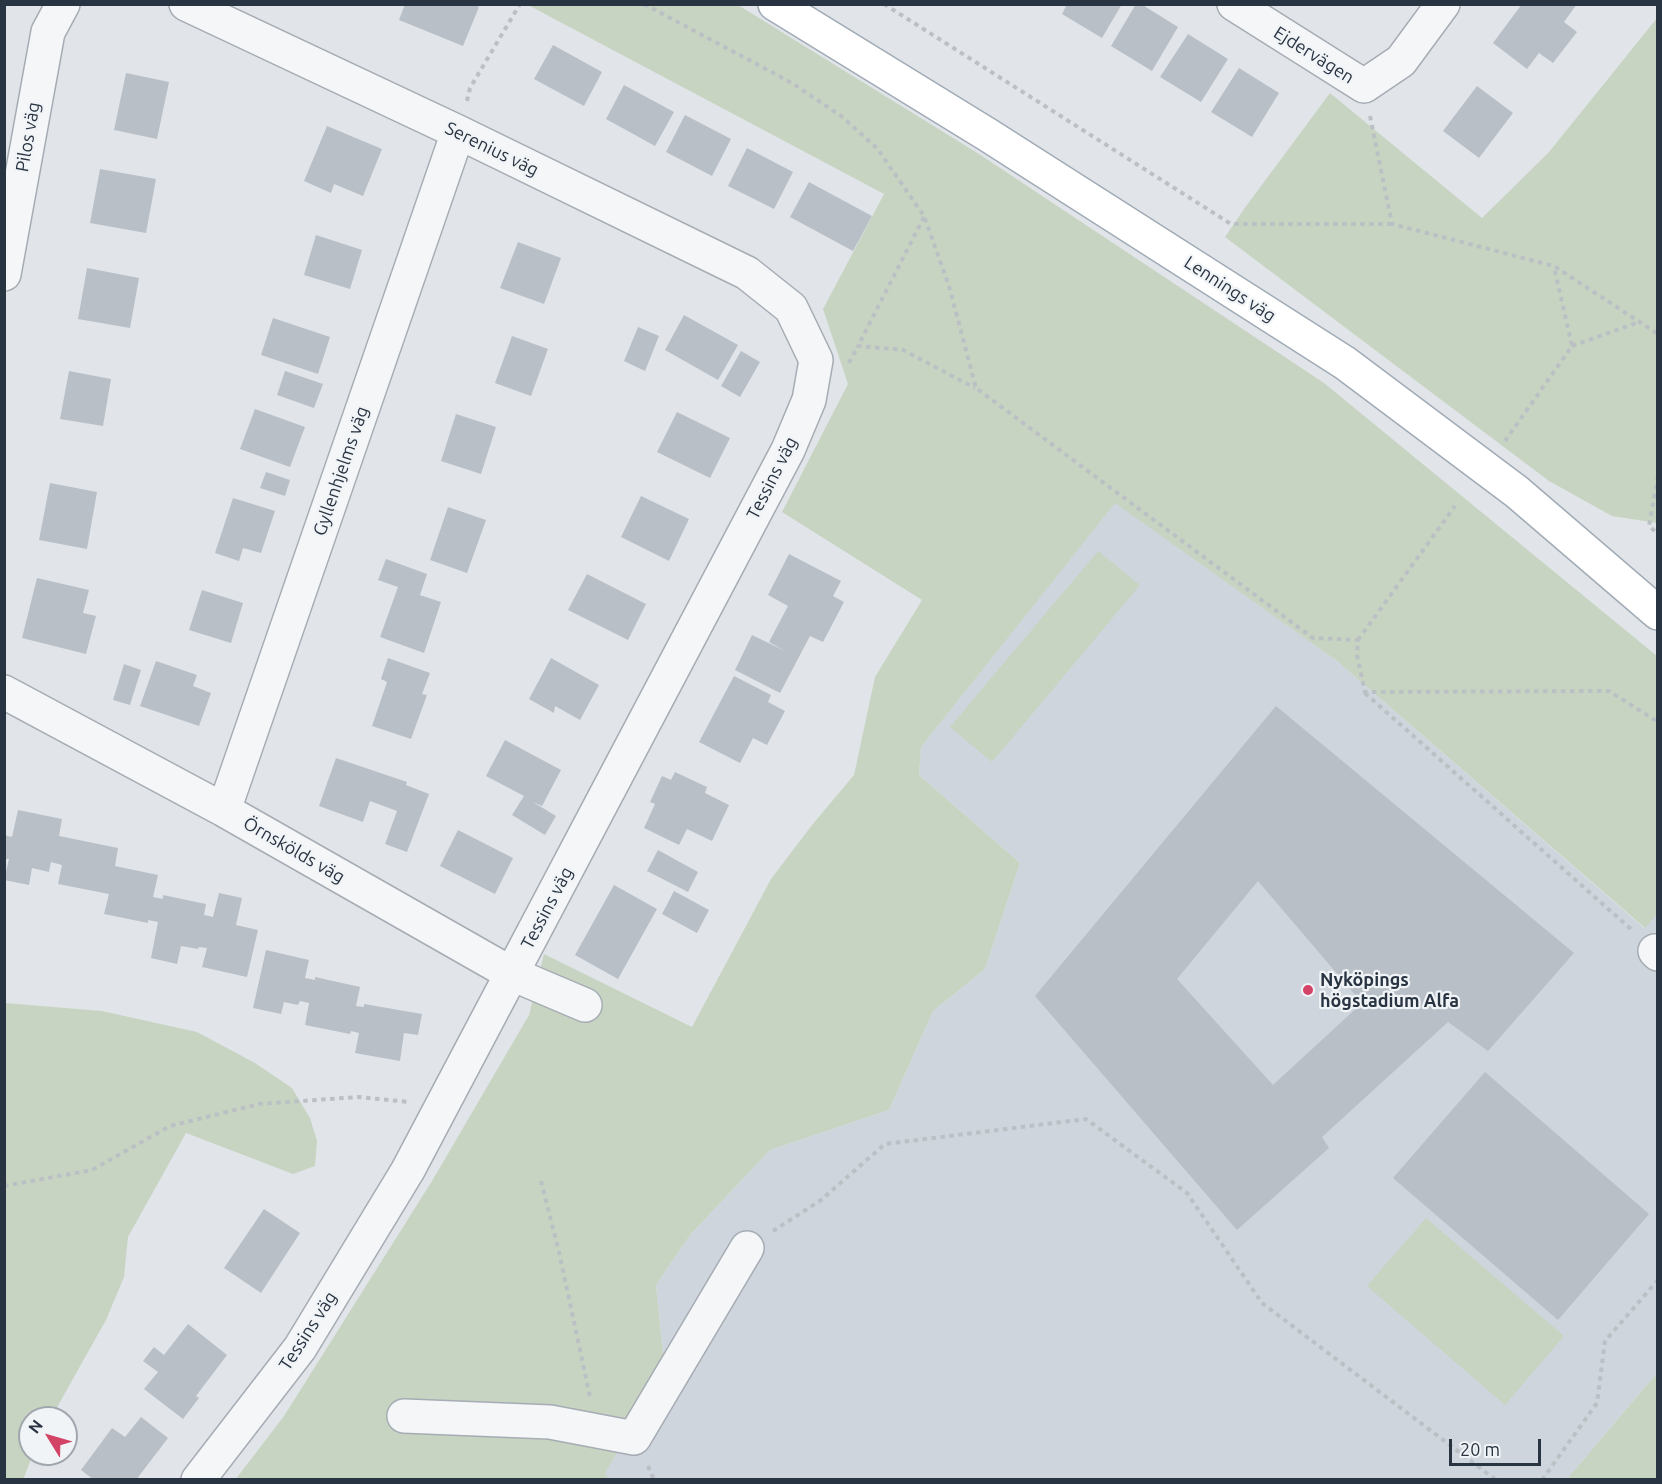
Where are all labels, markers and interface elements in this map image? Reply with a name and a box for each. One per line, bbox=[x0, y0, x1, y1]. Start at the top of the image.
street label: Ejdervägen bbox=[1270, 22, 1358, 88]
street label: Pilos väg bbox=[11, 100, 45, 174]
street label: Serenius väg bbox=[442, 117, 542, 181]
street label: Lennings väg bbox=[1180, 251, 1280, 327]
street label: Gyllenhjelms väg bbox=[309, 404, 373, 538]
street label: Tessins väg bbox=[742, 433, 802, 523]
street label: Örnskölds väg bbox=[239, 812, 349, 888]
street label: Tessins väg bbox=[516, 863, 578, 953]
place label: Nyköpings högstadium Alfa bbox=[1320, 969, 1459, 1012]
marker: Nyköpings högstadium Alfa bbox=[1301, 983, 1315, 997]
street label: Tessins väg bbox=[275, 1288, 341, 1374]
north arrow bbox=[18, 1406, 78, 1466]
text: N bbox=[24, 1416, 46, 1437]
scale bar bbox=[1452, 1427, 1544, 1465]
text: 20 m bbox=[1460, 1439, 1500, 1459]

